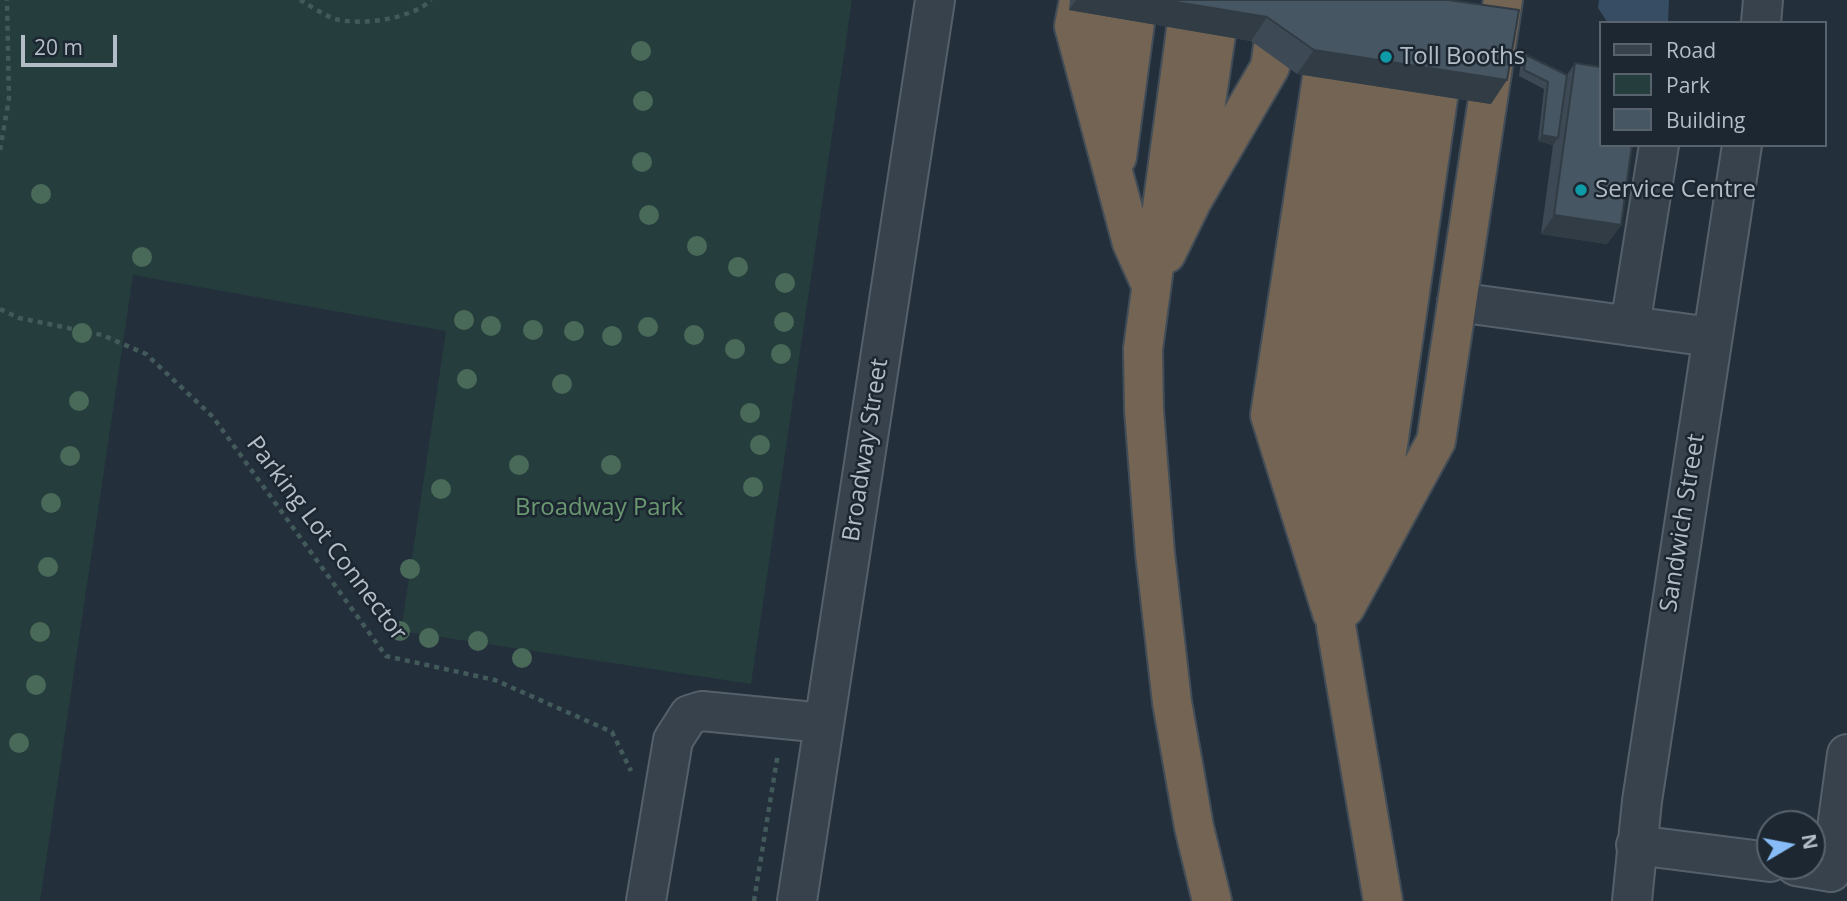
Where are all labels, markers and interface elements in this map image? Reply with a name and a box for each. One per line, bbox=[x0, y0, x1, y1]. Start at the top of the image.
scale bar bbox=[24, 21, 121, 65]
legend bbox=[1598, 21, 1826, 147]
text: 20 m bbox=[34, 33, 83, 61]
text: Road bbox=[1666, 36, 1716, 64]
place label: Toll Booths bbox=[1400, 43, 1525, 71]
marker: Toll Booths bbox=[1378, 49, 1394, 65]
text: Park bbox=[1666, 71, 1710, 99]
text: Building bbox=[1666, 106, 1745, 134]
place label: Service Centre bbox=[1595, 176, 1756, 204]
marker: Service Centre bbox=[1573, 182, 1589, 198]
street label: Broadway Street bbox=[837, 356, 895, 544]
street label: Parking Lot Connector bbox=[240, 431, 412, 647]
street label: Sandwich Street bbox=[1655, 432, 1711, 614]
park label: Broadway Park bbox=[515, 494, 683, 522]
north arrow bbox=[1756, 810, 1826, 880]
text: N bbox=[1796, 832, 1824, 852]

